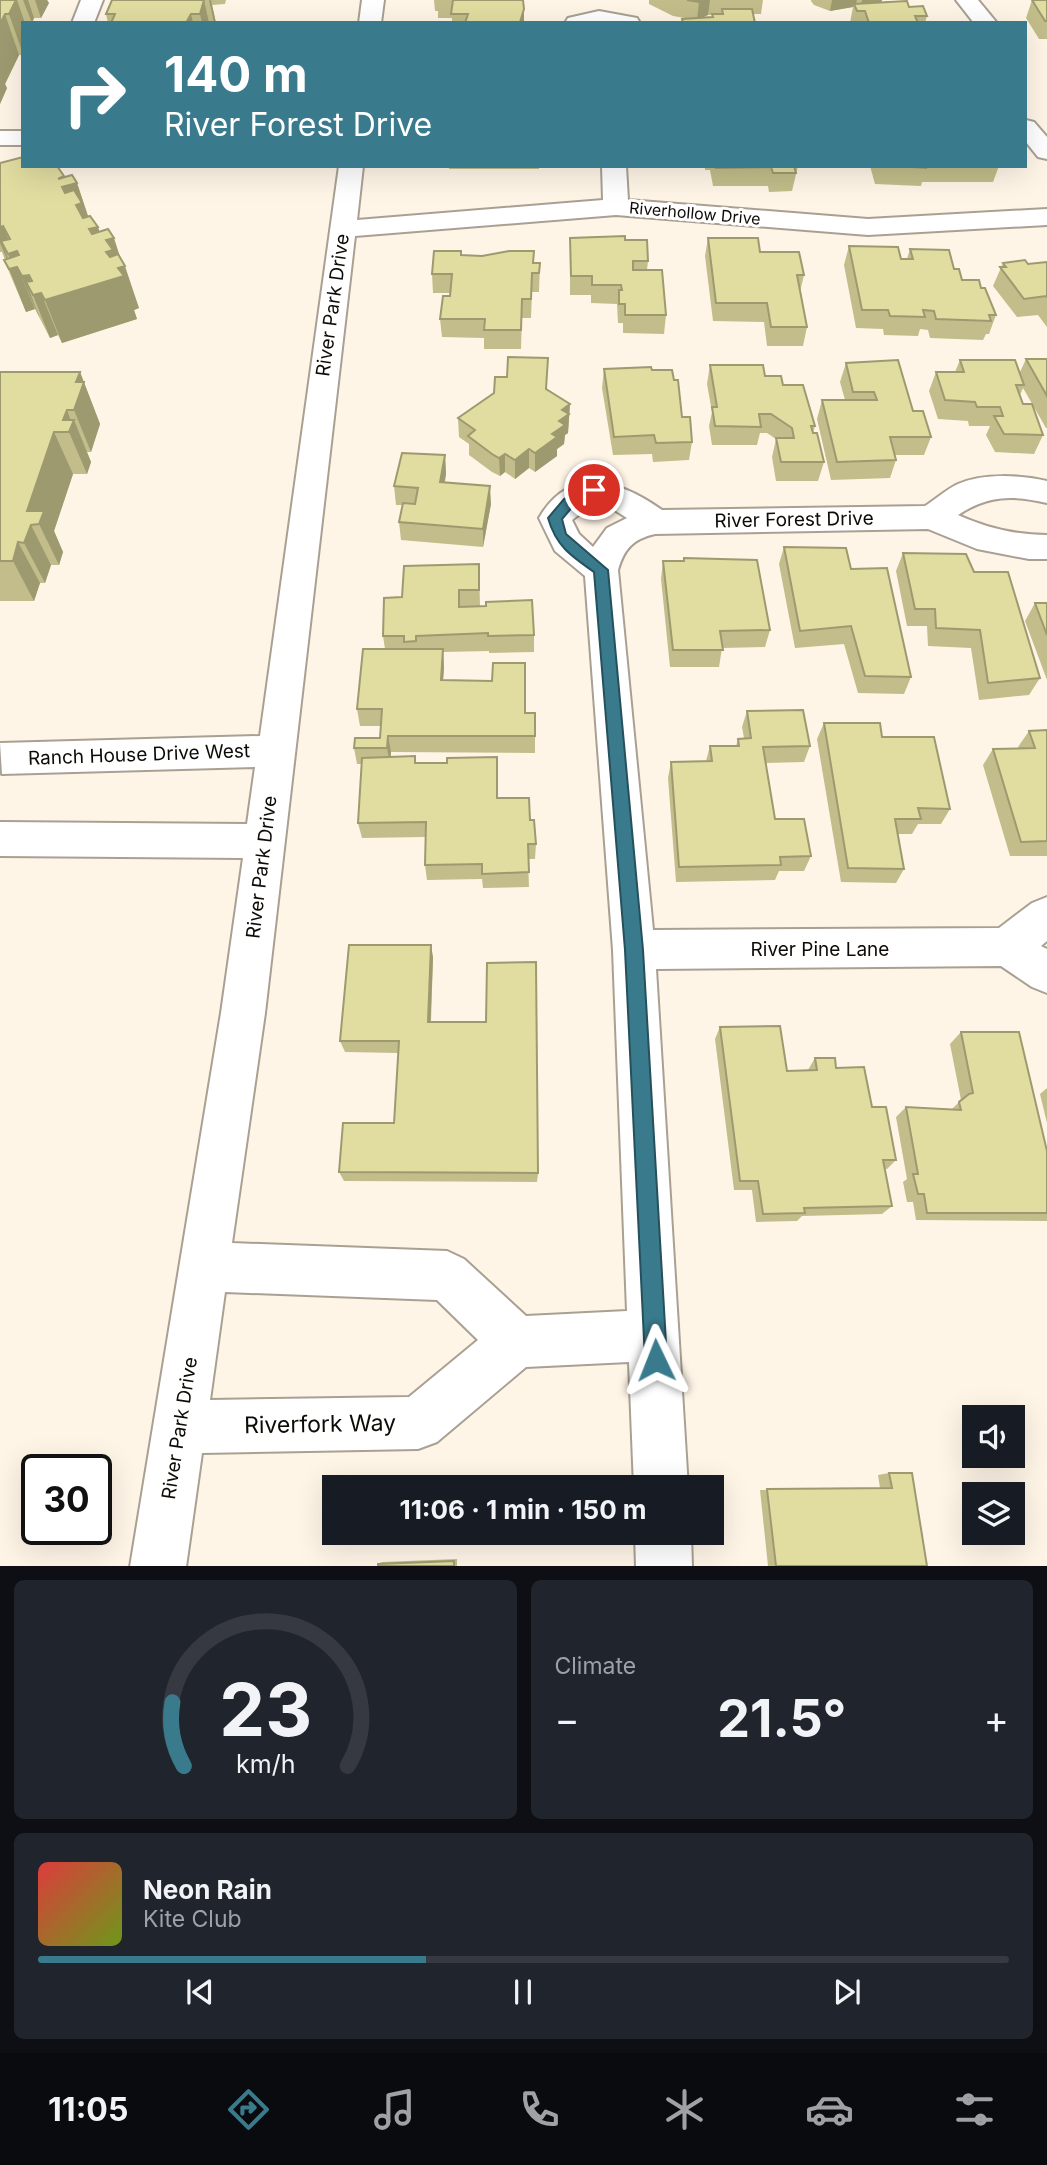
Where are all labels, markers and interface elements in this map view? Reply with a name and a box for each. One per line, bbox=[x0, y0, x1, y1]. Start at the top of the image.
text: 140 m bbox=[164, 45, 308, 104]
icon: right bbox=[49, 49, 140, 140]
text: River Forest Drive bbox=[164, 105, 432, 144]
street label: Riverhollow Drive bbox=[628, 197, 762, 229]
street label: River Park Drive bbox=[311, 232, 354, 378]
pin bbox=[564, 460, 624, 520]
icon: arrive bbox=[575, 471, 613, 509]
street label: River Forest Drive bbox=[714, 507, 874, 532]
street label: Ranch House Drive West bbox=[28, 739, 250, 770]
street label: River Park Drive bbox=[241, 794, 282, 940]
street label: River Pine Lane bbox=[751, 938, 889, 961]
position arrow bbox=[619, 1323, 693, 1397]
street label: River Park Drive bbox=[157, 1355, 202, 1501]
map controls bbox=[962, 1405, 1025, 1545]
button: sound bbox=[962, 1405, 1025, 1468]
street label: Riverfork Way bbox=[244, 1409, 396, 1439]
speed limit sign: 30 bbox=[21, 1454, 112, 1545]
button: layers bbox=[962, 1482, 1025, 1545]
text: 11:06 · 1 min · 150 m bbox=[399, 1494, 647, 1525]
text: Climate bbox=[555, 1652, 636, 1680]
text: 23 bbox=[219, 1665, 312, 1754]
text: 21.5° bbox=[717, 1687, 846, 1750]
text: − bbox=[555, 1696, 580, 1742]
text: + bbox=[984, 1696, 1009, 1742]
text: km/h bbox=[236, 1748, 295, 1778]
text: Neon Rain bbox=[143, 1874, 272, 1905]
text: Kite Club bbox=[143, 1905, 242, 1933]
icon: previous bbox=[181, 1973, 219, 2011]
icon: pause bbox=[504, 1973, 542, 2011]
icon: next bbox=[828, 1973, 866, 2011]
icon: directions bbox=[224, 2085, 273, 2134]
icon: music bbox=[370, 2085, 419, 2134]
icon: phone bbox=[515, 2085, 564, 2134]
icon: climate bbox=[660, 2085, 709, 2134]
icon: car bbox=[805, 2085, 854, 2134]
icon: filters bbox=[950, 2085, 999, 2134]
text: 11:05 bbox=[48, 2090, 128, 2129]

